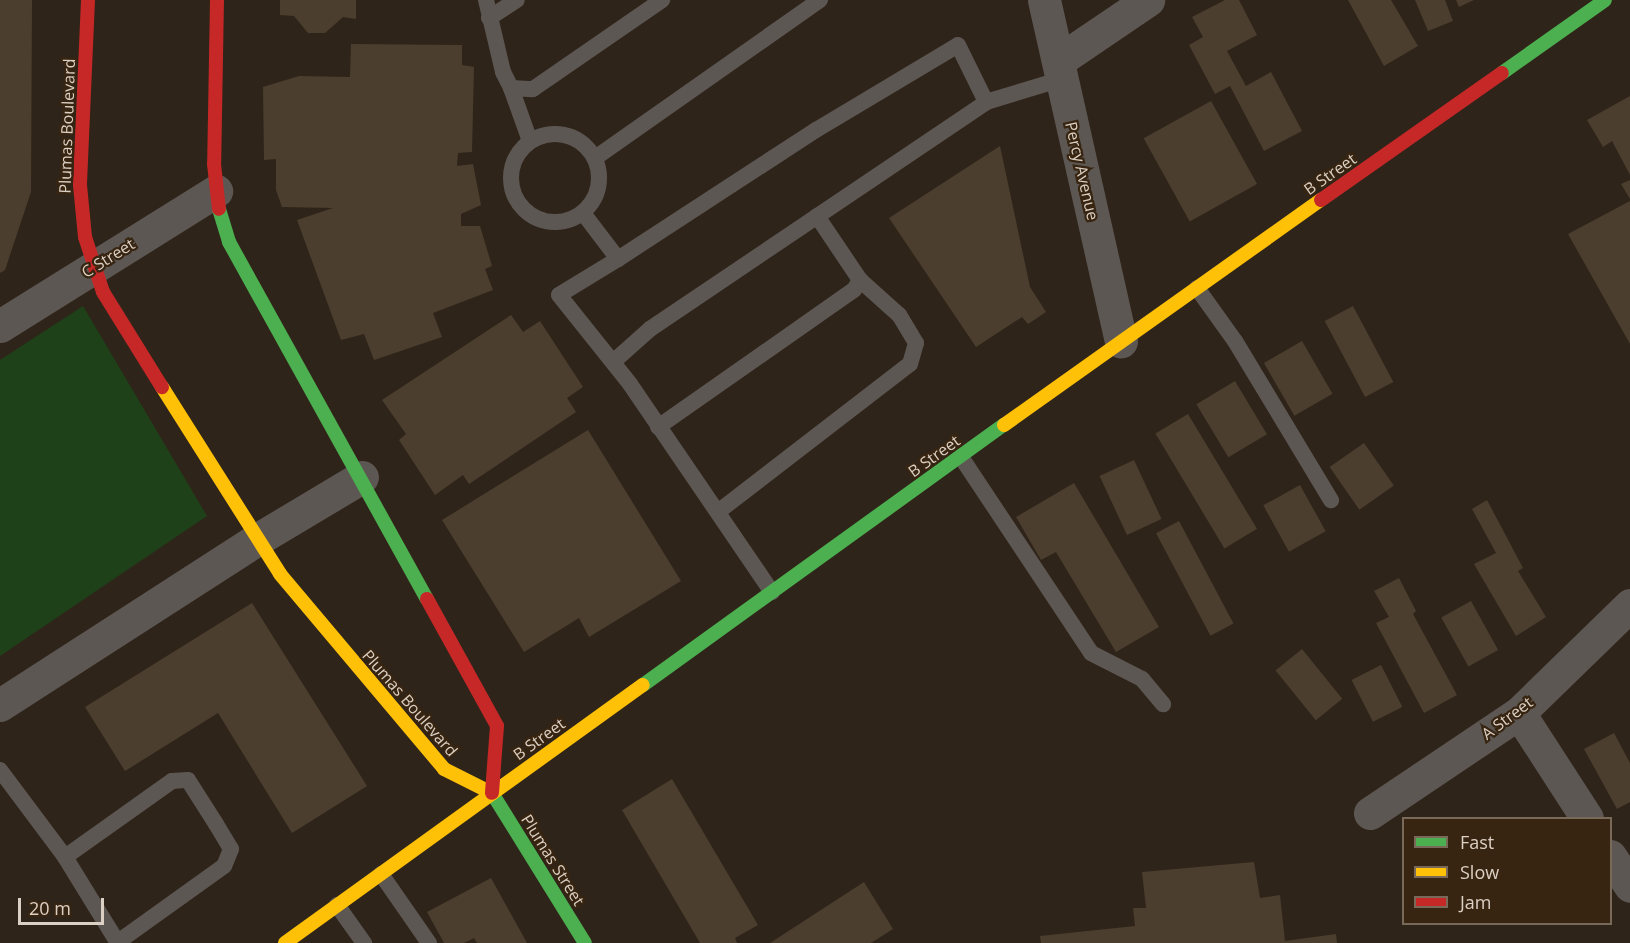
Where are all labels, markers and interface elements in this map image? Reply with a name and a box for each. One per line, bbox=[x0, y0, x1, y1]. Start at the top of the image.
street label: Plumas Boulevard bbox=[55, 58, 79, 194]
street label: Percy Avenue bbox=[1061, 120, 1103, 222]
street label: B Street bbox=[1300, 149, 1360, 199]
street label: C Street bbox=[78, 234, 138, 282]
street label: B Street bbox=[904, 431, 964, 481]
street label: Plumas Boulevard bbox=[358, 646, 462, 760]
street label: A Street bbox=[1478, 693, 1536, 743]
street label: B Street bbox=[509, 714, 569, 764]
street label: Plumas Street bbox=[517, 811, 589, 909]
legend bbox=[1402, 817, 1612, 925]
text: Fast bbox=[1460, 830, 1494, 854]
text: Slow bbox=[1460, 860, 1499, 884]
scale bar bbox=[21, 886, 106, 924]
text: Jam bbox=[1460, 890, 1492, 914]
text: 20 m bbox=[29, 896, 71, 920]

